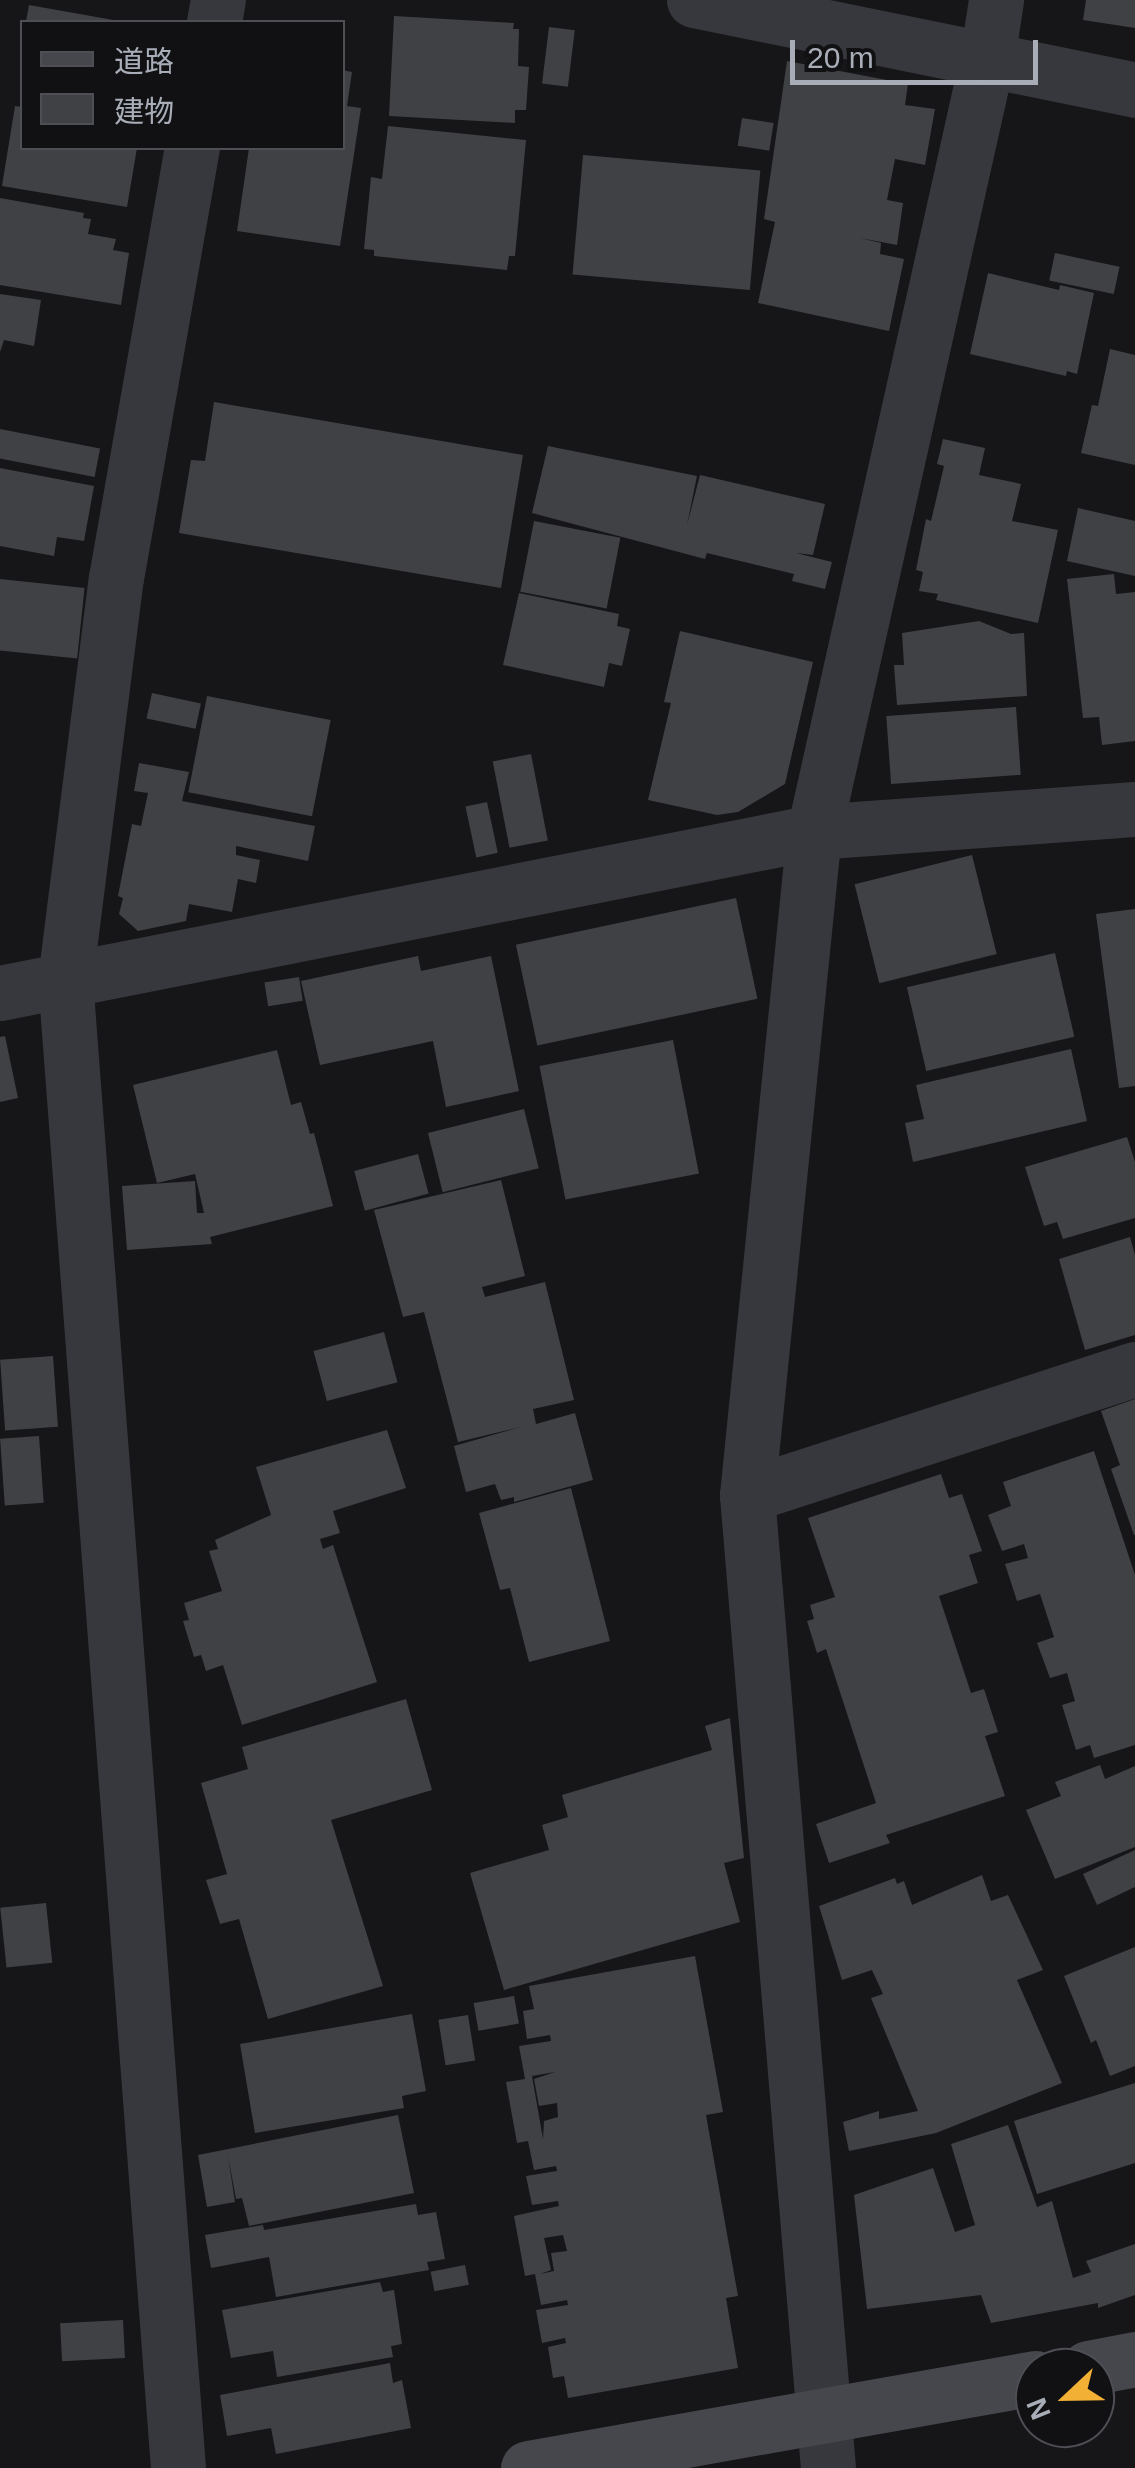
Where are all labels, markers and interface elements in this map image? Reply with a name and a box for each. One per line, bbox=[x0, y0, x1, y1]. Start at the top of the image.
legend bbox=[20, 20, 345, 150]
scale bar bbox=[795, 20, 1042, 82]
text: 20 m bbox=[807, 41, 874, 74]
text: 道路 bbox=[114, 45, 174, 78]
text: 建物 bbox=[114, 95, 174, 128]
north arrow bbox=[1015, 2348, 1115, 2448]
text: N bbox=[1020, 2393, 1057, 2424]

